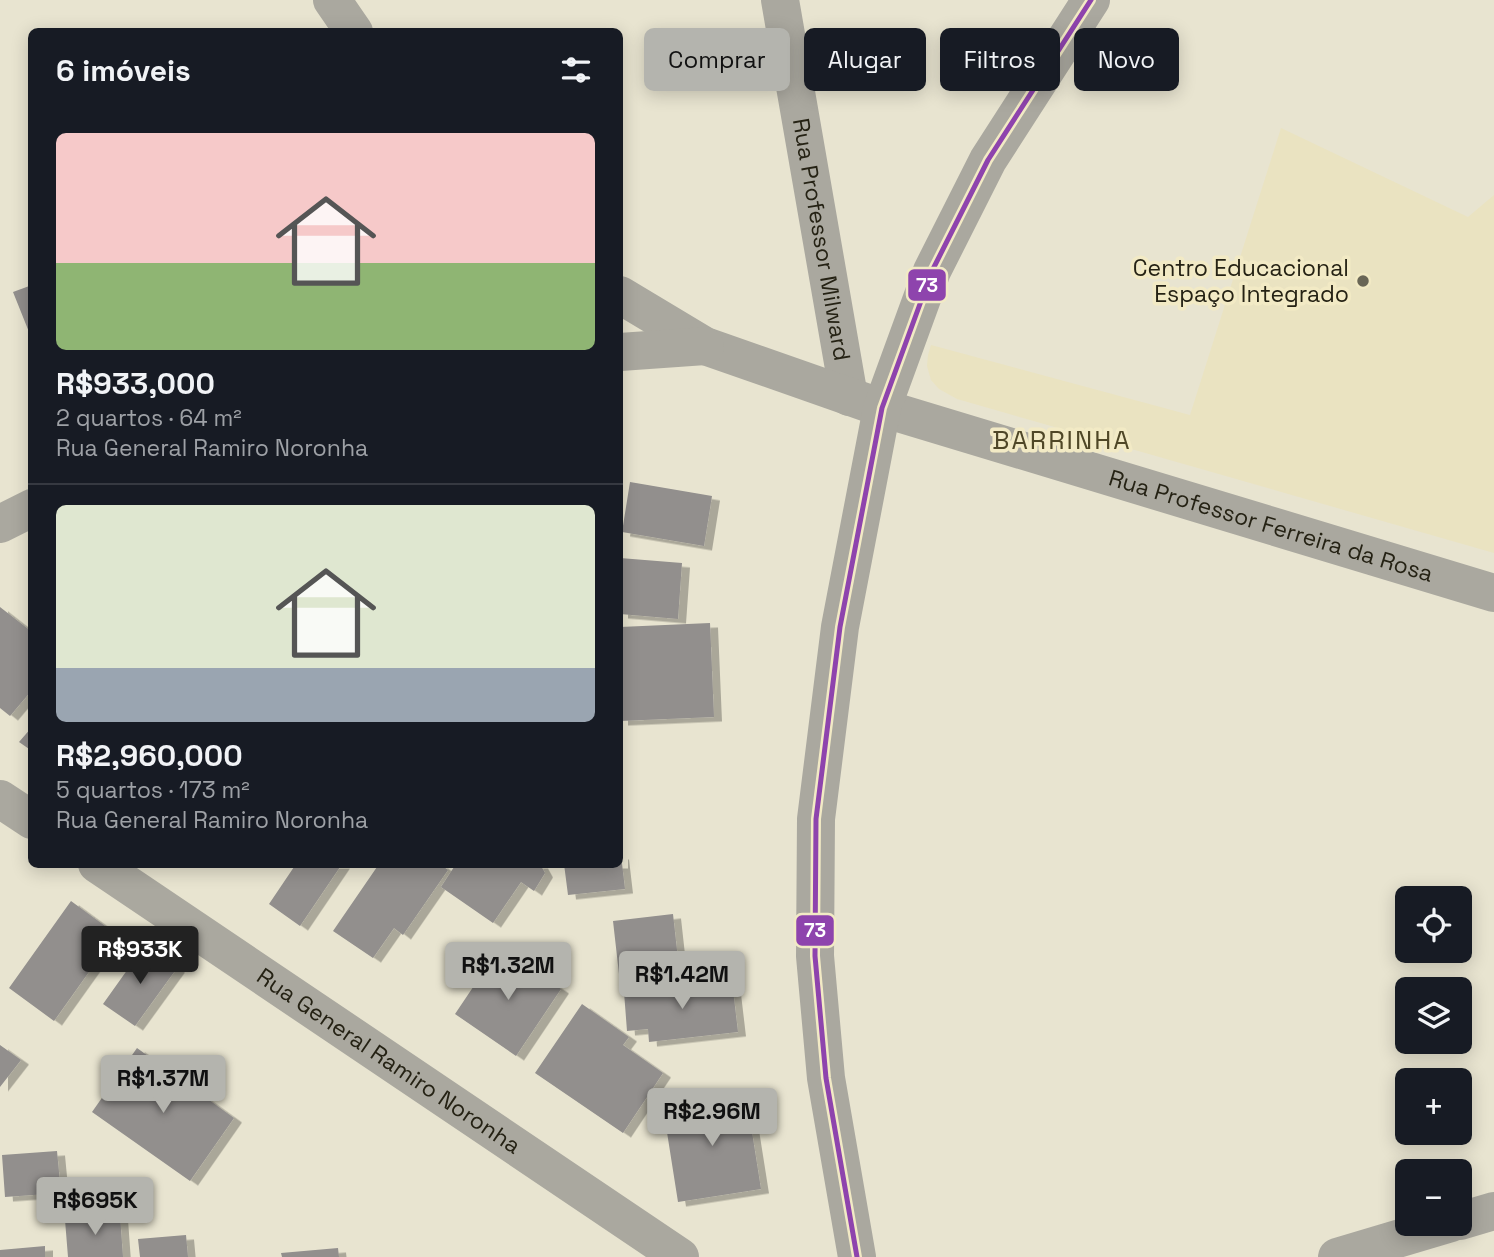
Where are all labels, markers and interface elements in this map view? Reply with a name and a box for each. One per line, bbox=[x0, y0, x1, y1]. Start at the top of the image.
chip: Comprar bbox=[644, 28, 790, 91]
chip: Alugar bbox=[804, 28, 926, 91]
chip: Filtros bbox=[940, 28, 1060, 91]
chip: Novo bbox=[1074, 28, 1179, 91]
text: 6 imóveis bbox=[56, 51, 191, 90]
icon: filters bbox=[557, 51, 595, 89]
street label: Rua Professor Milward bbox=[786, 116, 857, 363]
icon: home bbox=[263, 178, 389, 304]
place label: Centro Educacional Espaço Integrado bbox=[1133, 253, 1349, 309]
line badge: 73 bbox=[907, 268, 947, 302]
text: 73 bbox=[916, 273, 938, 298]
marker: Centro Educacional Espaço Integrado bbox=[1355, 273, 1371, 289]
text: R$933,000 bbox=[56, 364, 215, 403]
text: 2 quartos · 64 m² bbox=[56, 403, 242, 433]
district label: BARRINHA bbox=[992, 423, 1132, 457]
text: Rua General Ramiro Noronha bbox=[56, 433, 368, 463]
street label: Rua Professor Ferreira da Rosa bbox=[1105, 462, 1437, 589]
icon: home bbox=[263, 550, 389, 676]
text: R$2,960,000 bbox=[56, 736, 243, 775]
text: 5 quartos · 173 m² bbox=[56, 775, 250, 805]
text: Rua General Ramiro Noronha bbox=[56, 805, 368, 835]
map controls bbox=[1395, 886, 1472, 1236]
button: locate bbox=[1395, 886, 1472, 963]
line badge: 73 bbox=[795, 914, 835, 947]
text: 73 bbox=[804, 918, 826, 943]
pin: R$933K bbox=[83, 926, 197, 986]
text: R$933K bbox=[97, 934, 183, 964]
pin: R$1.32M bbox=[443, 942, 573, 1002]
text: R$1.32M bbox=[461, 950, 555, 980]
pin: R$1.42M bbox=[617, 951, 747, 1011]
text: R$1.42M bbox=[635, 959, 729, 989]
street label: Rua General Ramiro Noronha bbox=[251, 961, 527, 1160]
button: layers bbox=[1395, 977, 1472, 1054]
pin: R$1.37M bbox=[98, 1056, 228, 1115]
text: R$1.37M bbox=[117, 1063, 209, 1093]
button: + bbox=[1395, 1068, 1472, 1145]
pin: R$2.96M bbox=[647, 1088, 777, 1148]
text: R$2.96M bbox=[663, 1096, 761, 1126]
button: − bbox=[1395, 1159, 1472, 1236]
pin: R$695K bbox=[38, 1178, 152, 1237]
text: R$695K bbox=[52, 1185, 138, 1215]

